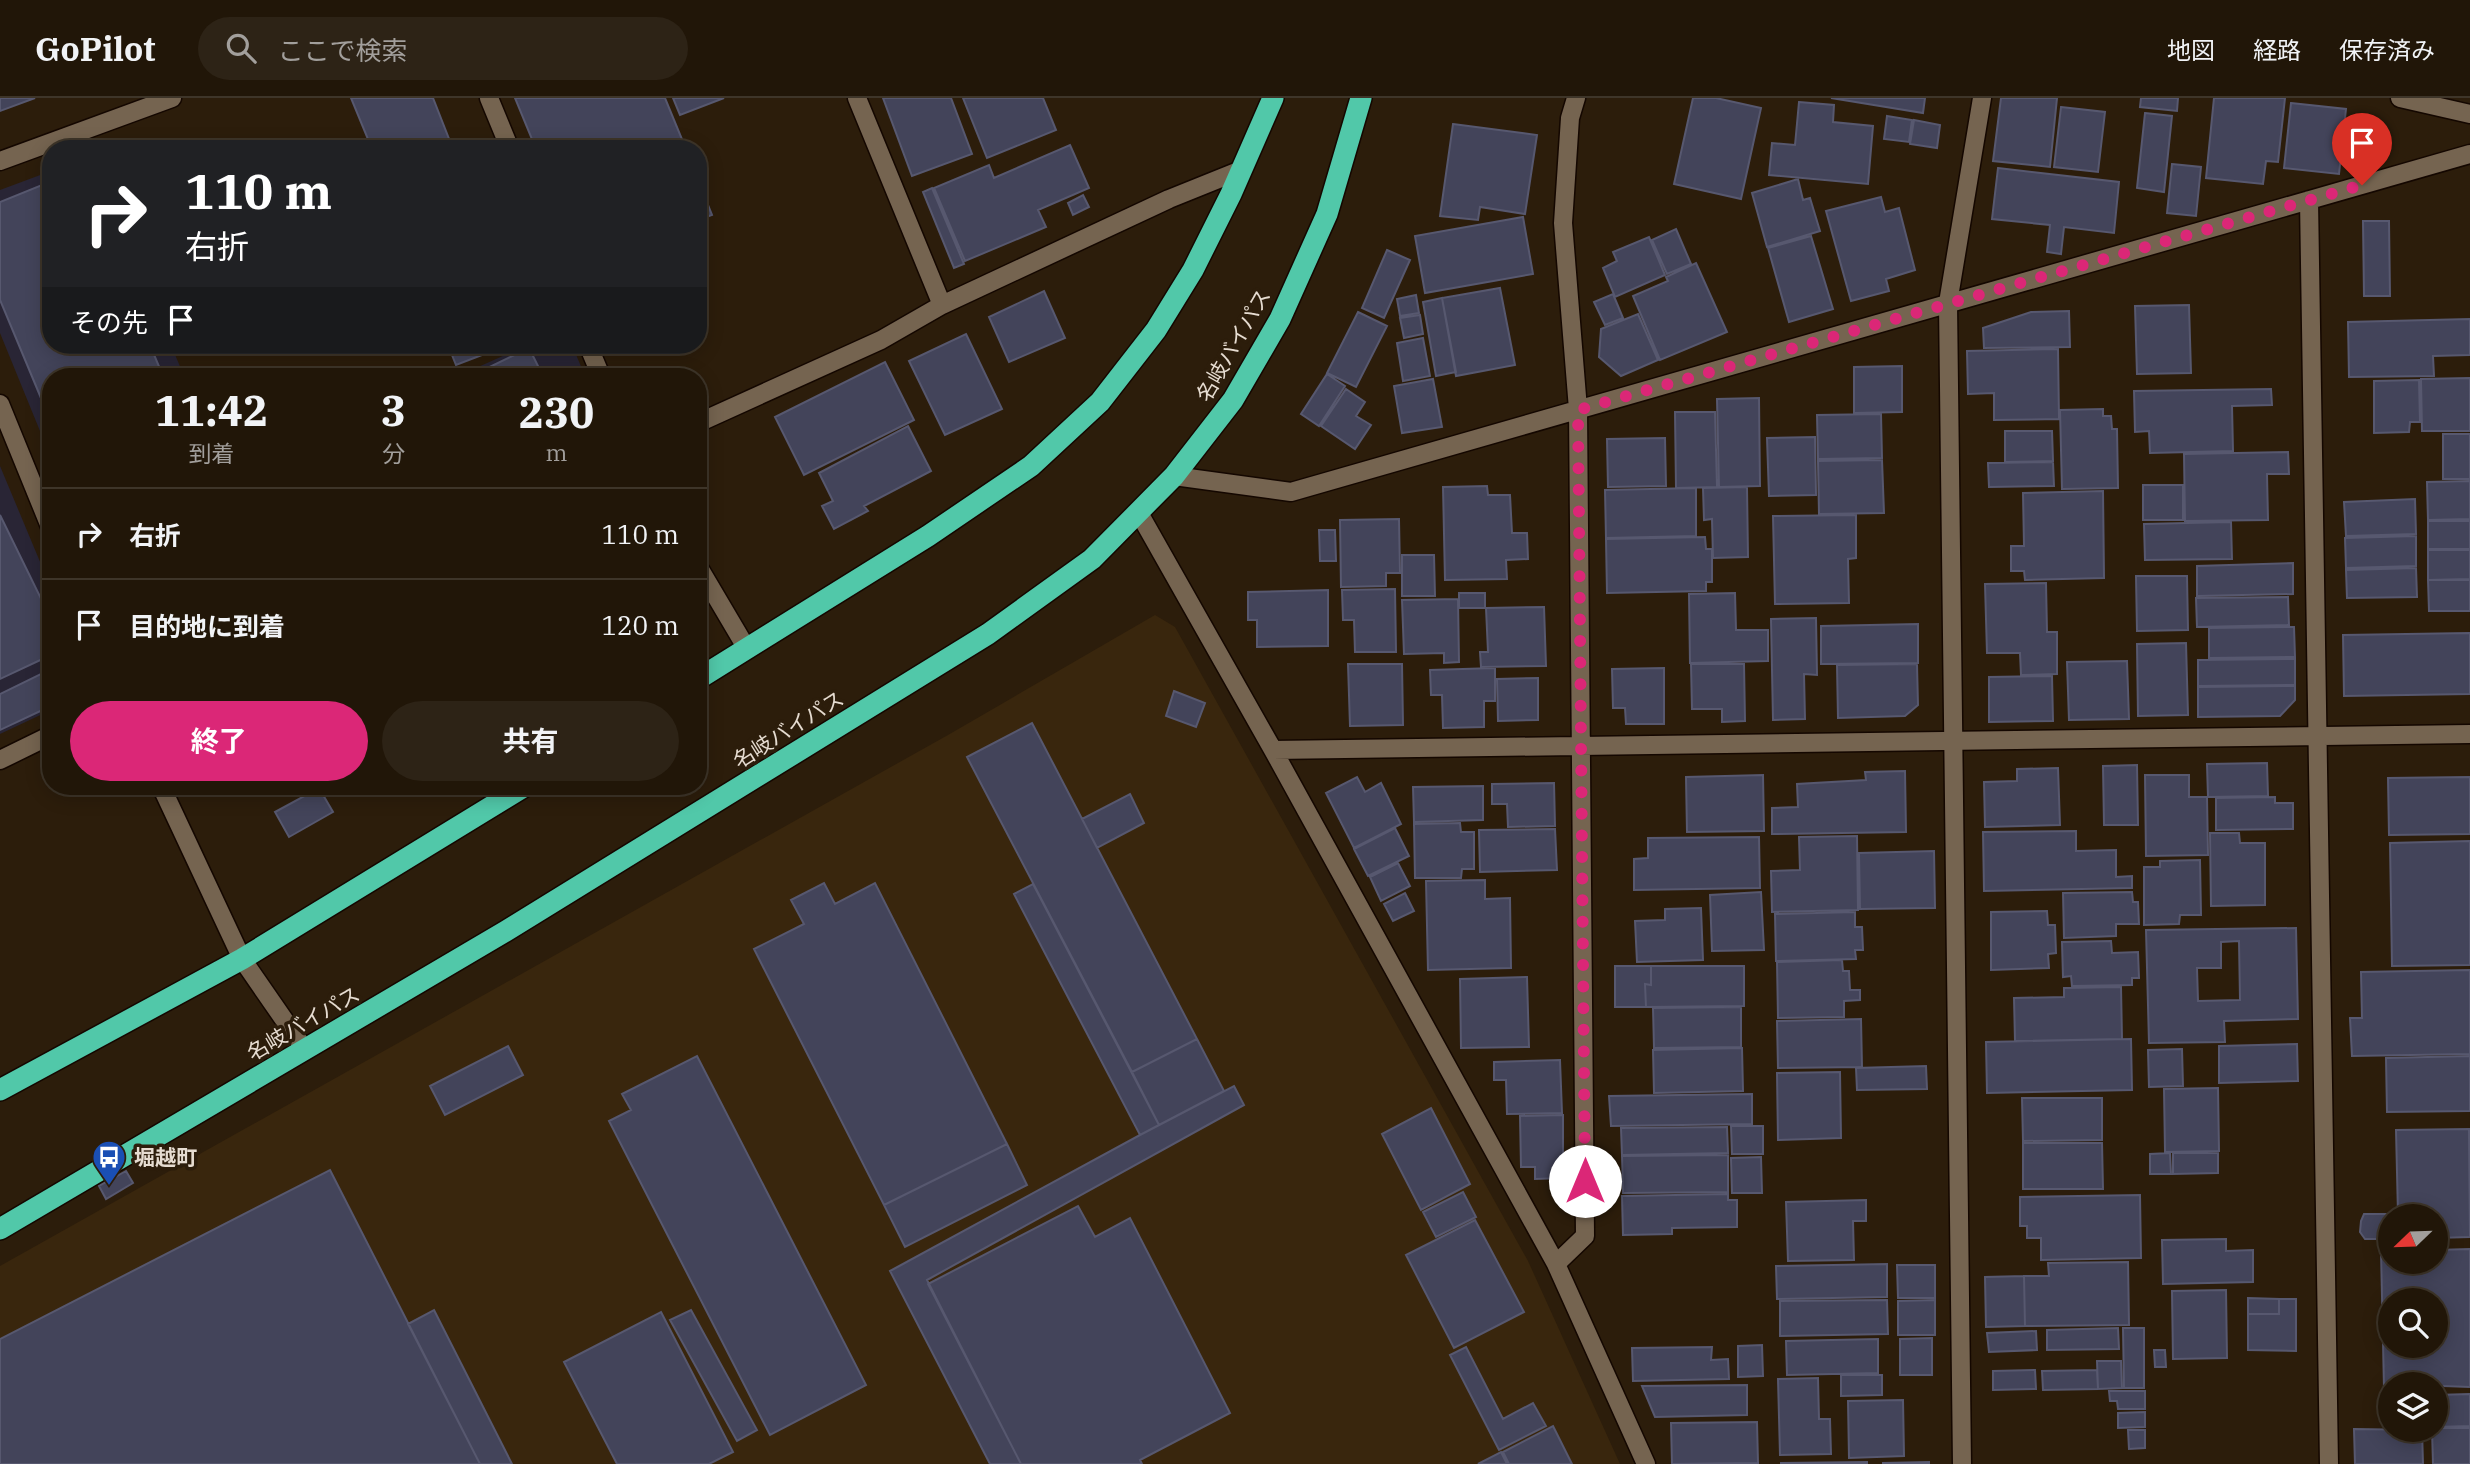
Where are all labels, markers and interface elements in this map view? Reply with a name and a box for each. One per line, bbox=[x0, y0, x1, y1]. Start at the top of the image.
search box bbox=[198, 17, 688, 80]
text: GoPilot bbox=[35, 27, 156, 70]
icon: search bbox=[222, 29, 260, 67]
text: ここで検索 bbox=[278, 33, 408, 67]
text: 地図 bbox=[2167, 34, 2215, 66]
text: 経路 bbox=[2253, 34, 2301, 66]
text: 保存済み bbox=[2339, 34, 2435, 66]
pin bbox=[2332, 113, 2392, 185]
icon: arrive bbox=[2343, 124, 2381, 162]
text: 110 m bbox=[185, 159, 332, 222]
icon: right bbox=[70, 168, 161, 259]
text: 右折 bbox=[185, 225, 249, 267]
street label: 名岐バイパス bbox=[1189, 284, 1277, 406]
icon: arrive bbox=[162, 301, 200, 339]
text: その先 bbox=[70, 305, 148, 339]
text: 11:42 bbox=[155, 383, 268, 438]
text: 3 bbox=[381, 383, 406, 438]
text: 230 bbox=[519, 385, 594, 440]
text: m bbox=[546, 437, 567, 467]
text: 到着 bbox=[188, 438, 234, 468]
text: 分 bbox=[382, 438, 405, 468]
icon: right bbox=[70, 515, 108, 553]
text: 110 m bbox=[601, 517, 679, 551]
text: 右折 bbox=[129, 518, 181, 552]
icon: arrive bbox=[70, 606, 108, 644]
text: 120 m bbox=[601, 608, 679, 642]
text: 目的地に到着 bbox=[129, 609, 285, 643]
street label: 名岐バイパス bbox=[727, 684, 849, 774]
button: 終了 bbox=[70, 701, 368, 781]
button: 共有 bbox=[382, 701, 679, 781]
street label: 名岐バイパス bbox=[242, 979, 364, 1067]
bus stop icon: 堀越町 bbox=[90, 1138, 128, 1187]
place label: 堀越町 bbox=[134, 1143, 197, 1171]
position arrow bbox=[1548, 1144, 1622, 1218]
north arrow bbox=[2378, 1204, 2448, 1274]
map controls bbox=[2378, 1204, 2448, 1442]
button: search bbox=[2378, 1288, 2448, 1358]
button: layers bbox=[2378, 1372, 2448, 1442]

